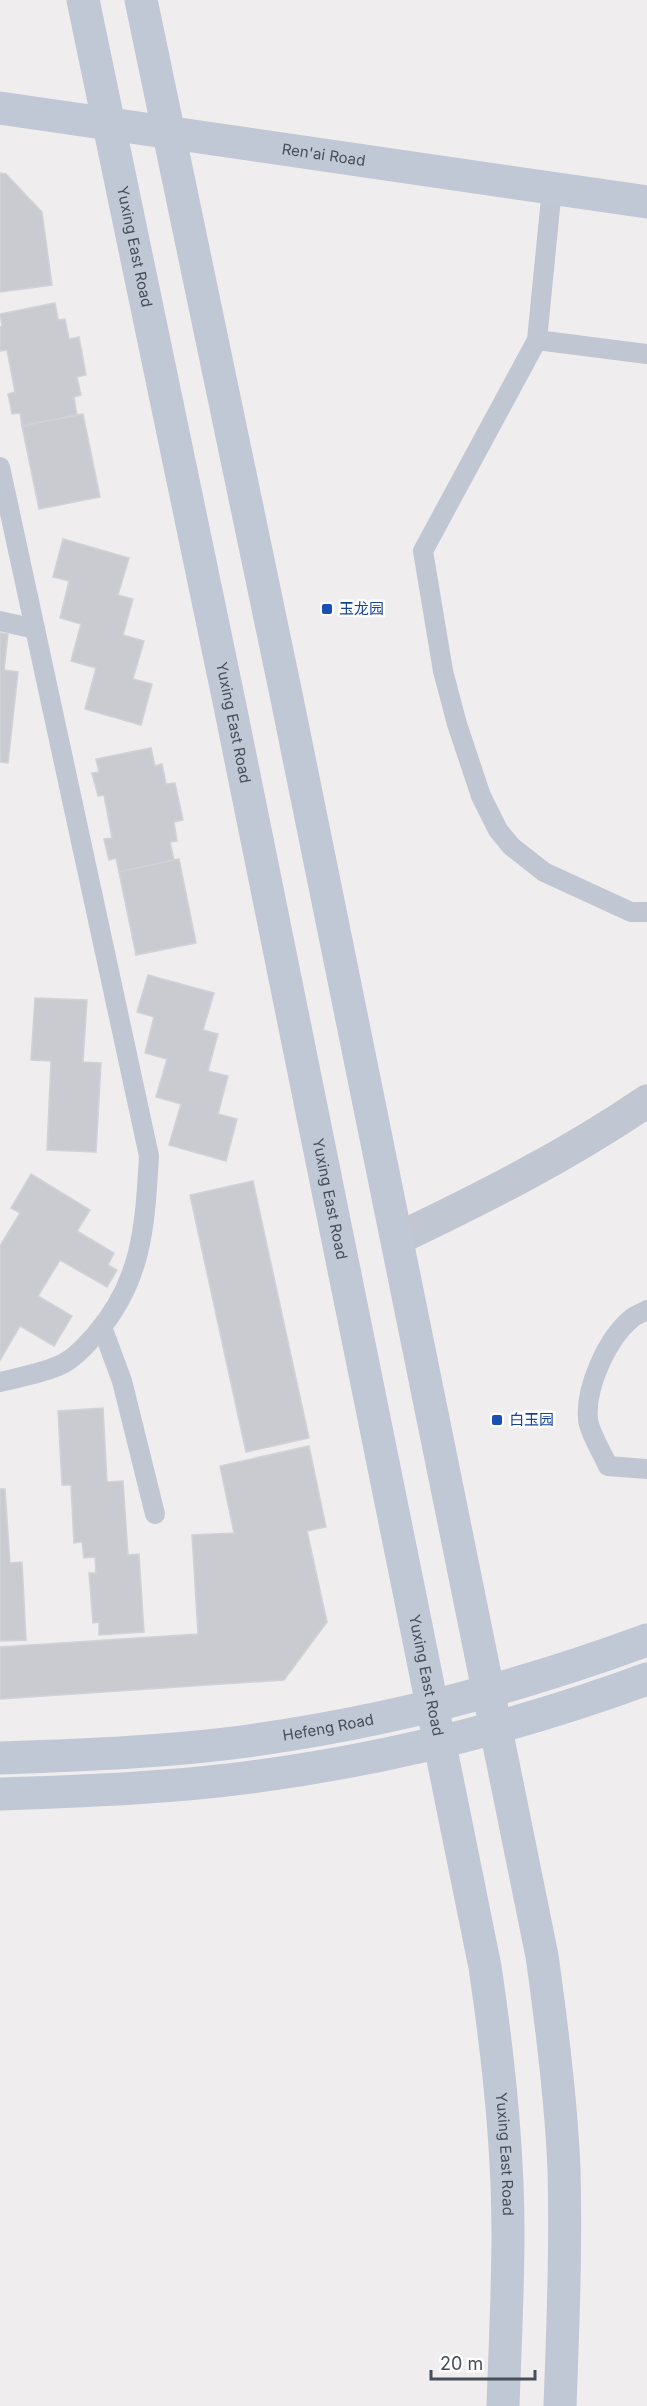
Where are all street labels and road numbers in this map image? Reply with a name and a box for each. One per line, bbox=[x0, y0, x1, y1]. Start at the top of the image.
street label: Ren'ai Road bbox=[281, 139, 367, 170]
street label: Yuxing East Road bbox=[113, 184, 157, 309]
street label: Yuxing East Road bbox=[212, 660, 255, 785]
street label: Yuxing East Road bbox=[309, 1136, 352, 1261]
street label: Yuxing East Road bbox=[405, 1613, 448, 1737]
street label: Hefeng Road bbox=[281, 1709, 375, 1745]
street label: Yuxing East Road bbox=[492, 2092, 518, 2216]

